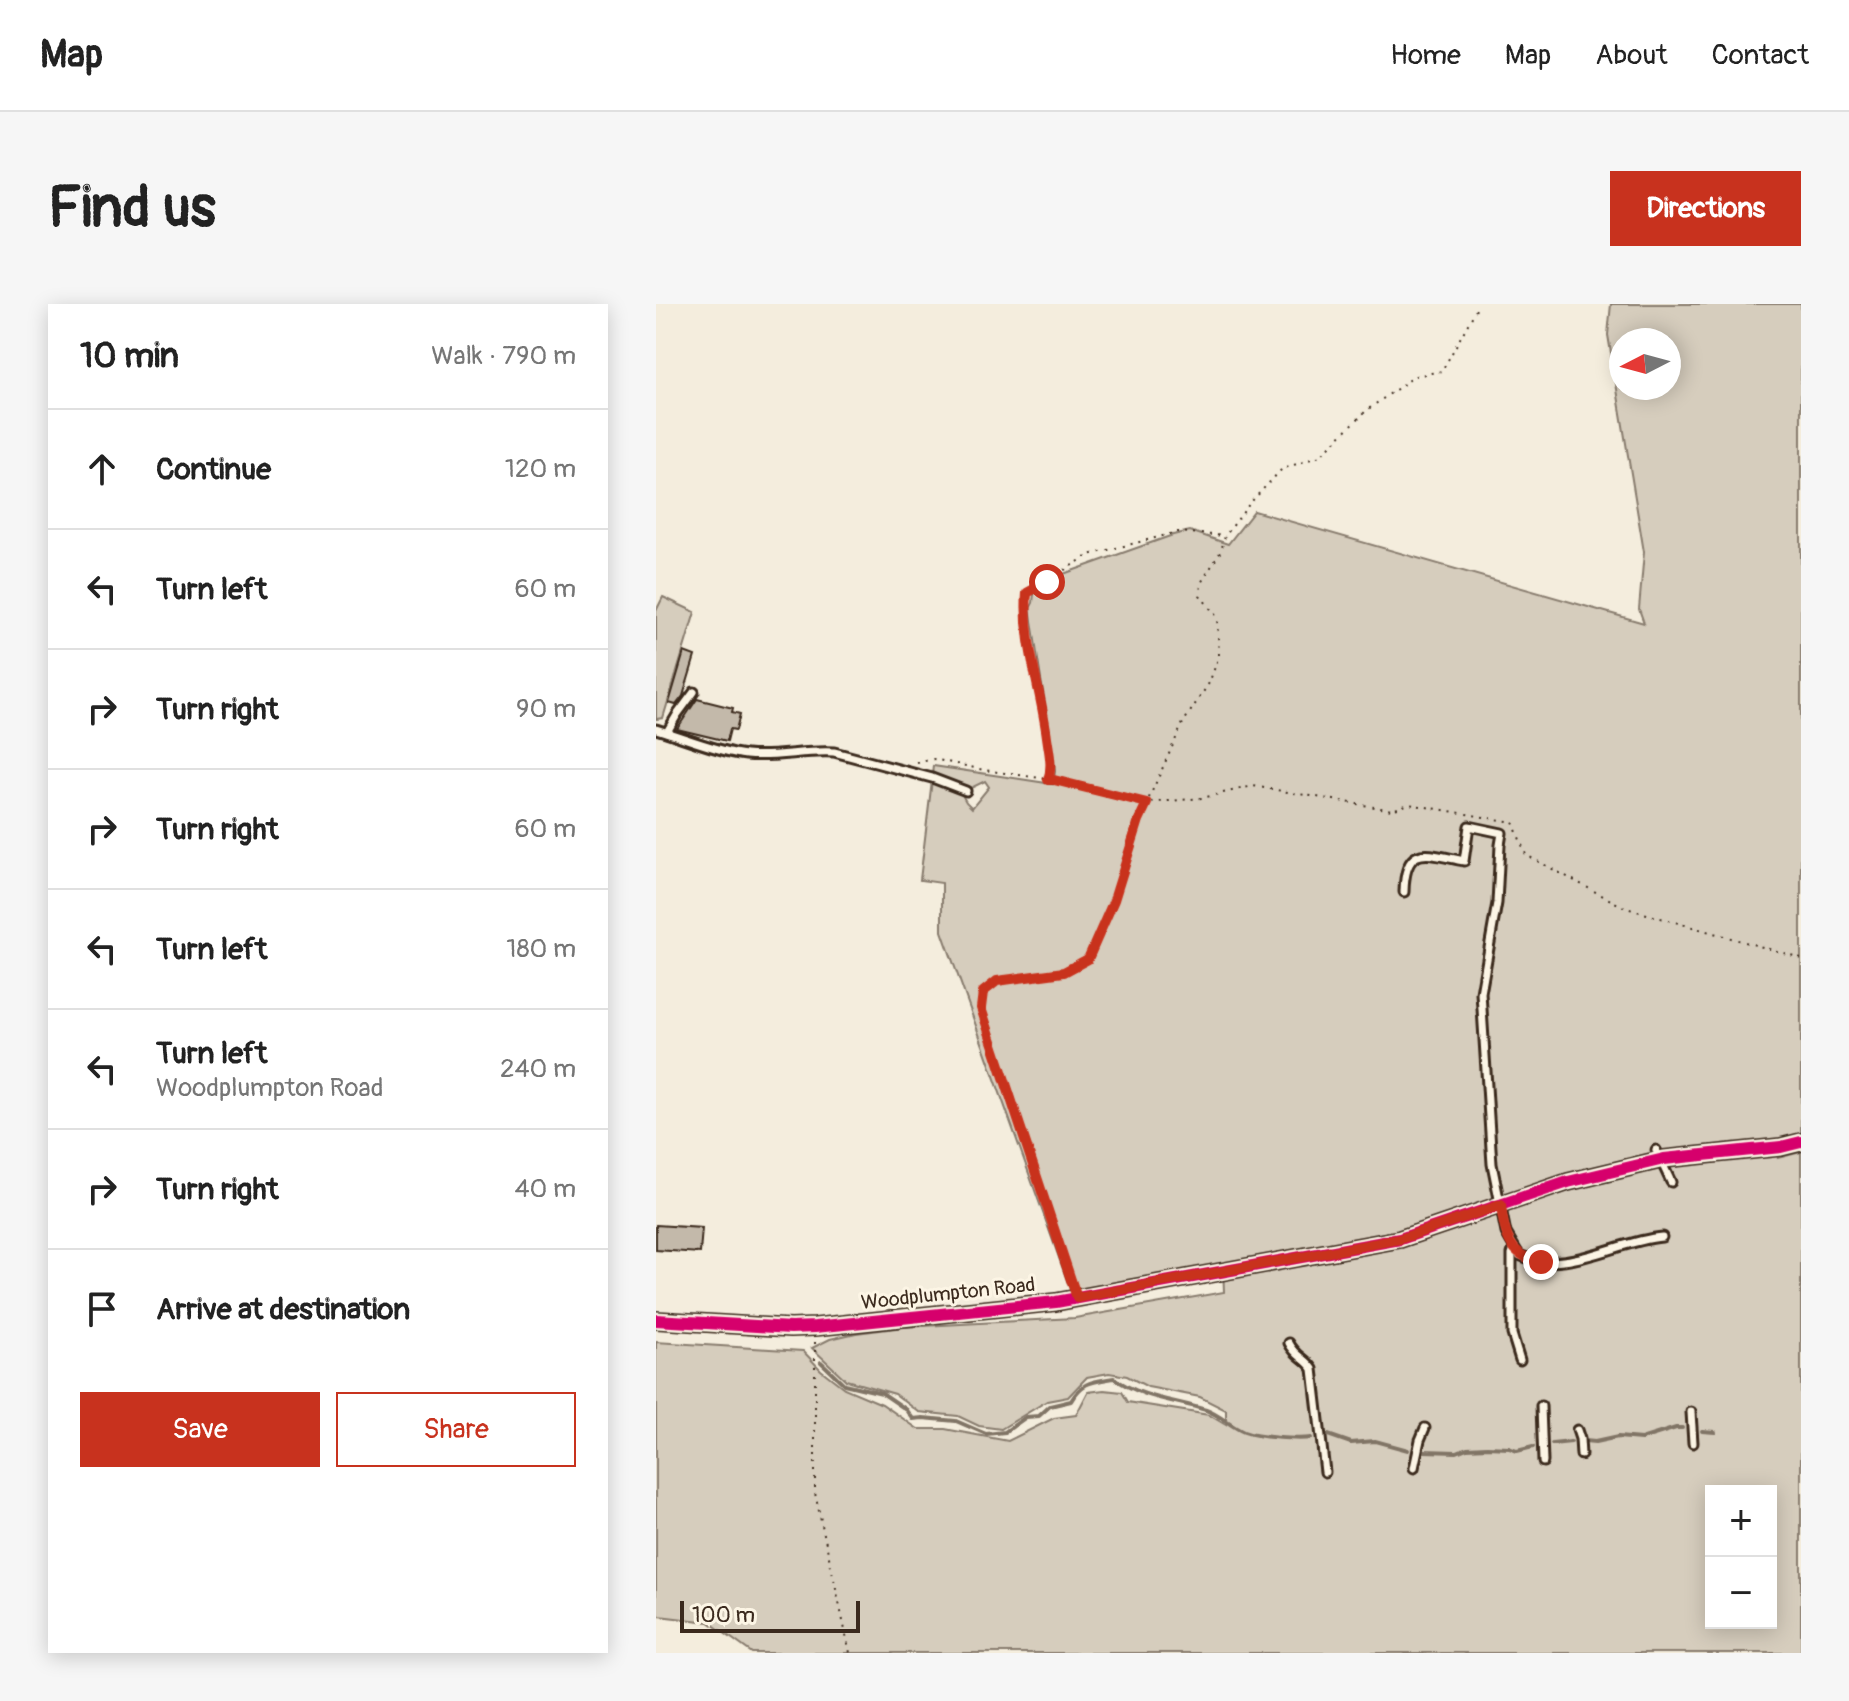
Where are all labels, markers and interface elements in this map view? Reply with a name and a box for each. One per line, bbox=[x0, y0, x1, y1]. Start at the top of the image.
text: Map bbox=[40, 31, 103, 79]
text: Home bbox=[1390, 38, 1461, 73]
text: Map bbox=[1505, 38, 1551, 73]
text: About bbox=[1595, 38, 1668, 73]
text: Contact bbox=[1712, 38, 1809, 73]
button: Directions bbox=[1610, 171, 1801, 246]
text: Find us bbox=[48, 174, 216, 243]
north arrow bbox=[1609, 328, 1681, 400]
text: 10 min bbox=[80, 335, 179, 378]
text: Walk · 790 m bbox=[431, 340, 576, 372]
icon: ahead bbox=[80, 447, 124, 491]
text: Continue bbox=[156, 451, 271, 488]
text: 120 m bbox=[505, 453, 576, 485]
route start bbox=[1029, 564, 1065, 600]
icon: left bbox=[80, 567, 124, 611]
text: Turn left bbox=[156, 571, 267, 608]
text: 60 m bbox=[514, 573, 576, 605]
icon: right bbox=[80, 687, 124, 731]
text: Turn right bbox=[156, 691, 279, 728]
text: 90 m bbox=[516, 693, 576, 725]
icon: right bbox=[80, 807, 124, 851]
text: Turn right bbox=[156, 811, 279, 848]
text: 60 m bbox=[514, 813, 576, 845]
icon: left bbox=[80, 927, 124, 971]
text: Turn left bbox=[156, 931, 267, 968]
text: 180 m bbox=[506, 933, 576, 965]
text: Turn left bbox=[156, 1035, 267, 1072]
icon: left bbox=[80, 1047, 124, 1091]
text: 240 m bbox=[500, 1053, 576, 1085]
text: Woodplumpton Road bbox=[156, 1072, 383, 1104]
icon: right bbox=[80, 1167, 124, 1211]
text: Turn right bbox=[156, 1171, 279, 1208]
text: 40 m bbox=[514, 1173, 576, 1205]
route end bbox=[1523, 1244, 1559, 1280]
street label: Woodplumpton Road bbox=[860, 1272, 1036, 1315]
icon: arrive bbox=[80, 1287, 124, 1331]
text: Arrive at destination bbox=[156, 1291, 410, 1328]
button: Save bbox=[80, 1392, 320, 1467]
button: Share bbox=[336, 1392, 576, 1467]
map controls bbox=[1705, 1485, 1777, 1629]
button: + bbox=[1705, 1485, 1777, 1557]
button: − bbox=[1705, 1557, 1777, 1629]
scale bar bbox=[680, 1597, 860, 1633]
text: 100 m bbox=[692, 1601, 755, 1629]

